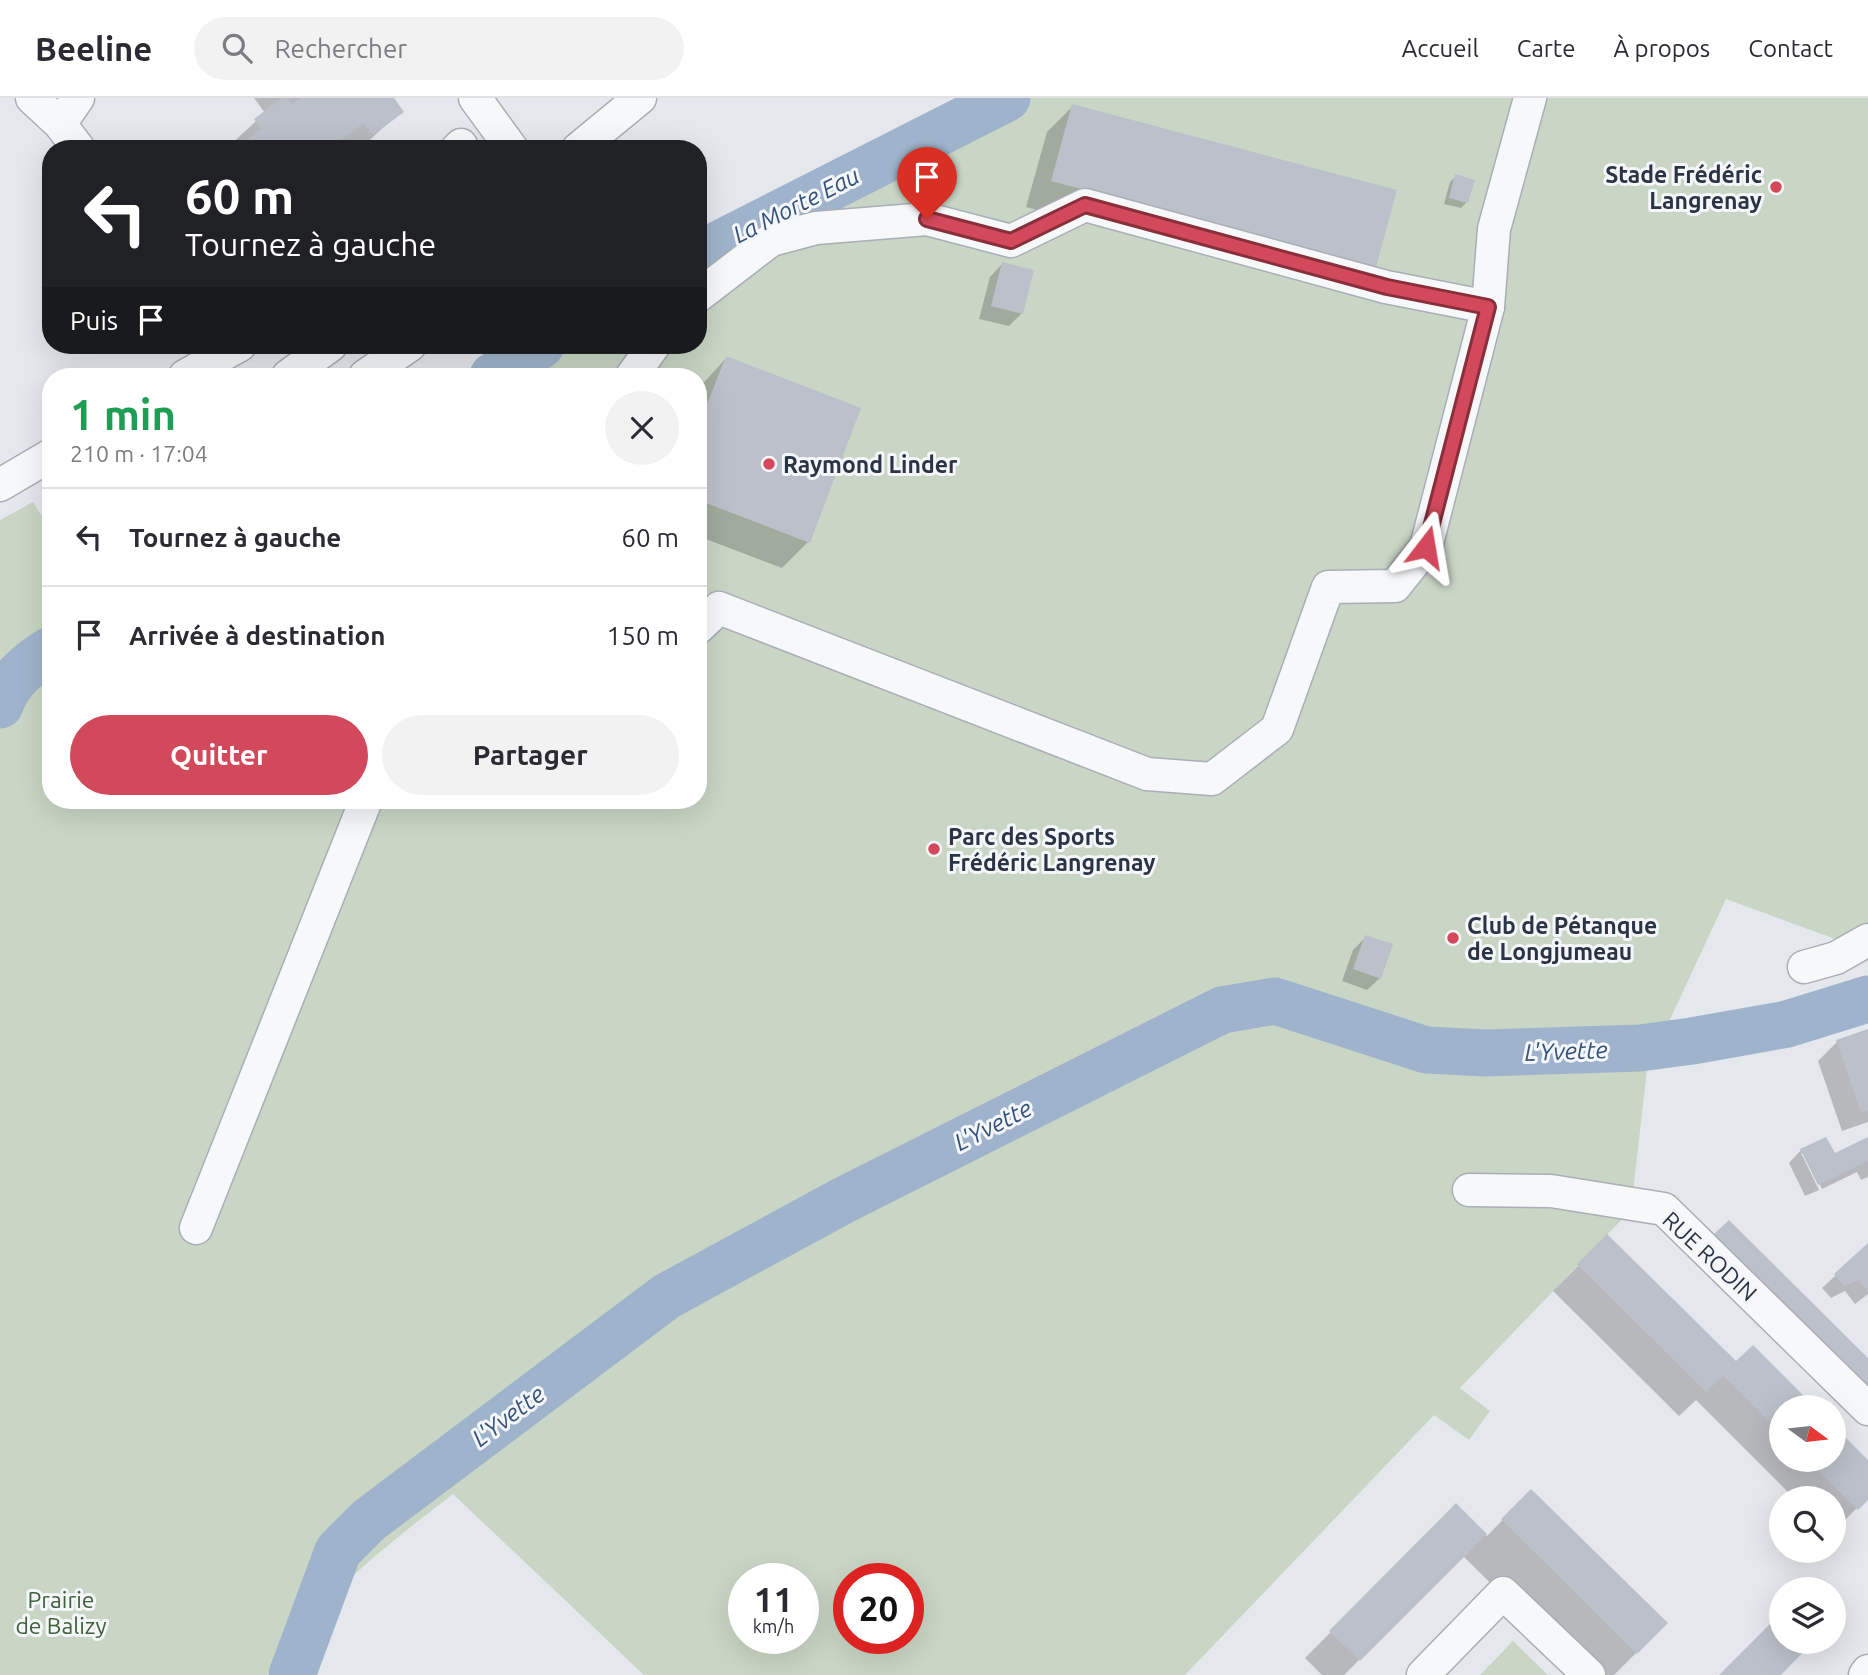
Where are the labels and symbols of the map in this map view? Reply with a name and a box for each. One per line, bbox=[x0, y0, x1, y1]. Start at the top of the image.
pin bbox=[897, 147, 957, 219]
water label: La Morte Eau bbox=[729, 162, 863, 248]
place label: Stade Frédéric Langrenay bbox=[1605, 162, 1762, 213]
marker: Stade Frédéric Langrenay bbox=[1768, 179, 1784, 195]
place label: Raymond Linder bbox=[783, 452, 958, 477]
marker: Raymond Linder bbox=[761, 456, 777, 472]
position arrow bbox=[1389, 510, 1463, 584]
place label: Parc des Sports Frédéric Langrenay bbox=[948, 824, 1155, 875]
marker: Parc des Sports Frédéric Langrenay bbox=[926, 841, 942, 857]
place label: Club de Pétanque de Longjumeau bbox=[1467, 913, 1657, 964]
marker: Club de Pétanque de Longjumeau bbox=[1445, 930, 1461, 946]
water label: L'Yvette bbox=[1524, 1036, 1608, 1066]
water label: L'Yvette bbox=[950, 1094, 1036, 1156]
street label: RUE RODIN bbox=[1658, 1206, 1762, 1306]
water label: L'Yvette bbox=[467, 1380, 549, 1452]
north arrow bbox=[1769, 1395, 1846, 1472]
speed limit sign: 20 bbox=[833, 1563, 924, 1654]
park label: Prairie de Balizy bbox=[15, 1587, 107, 1638]

